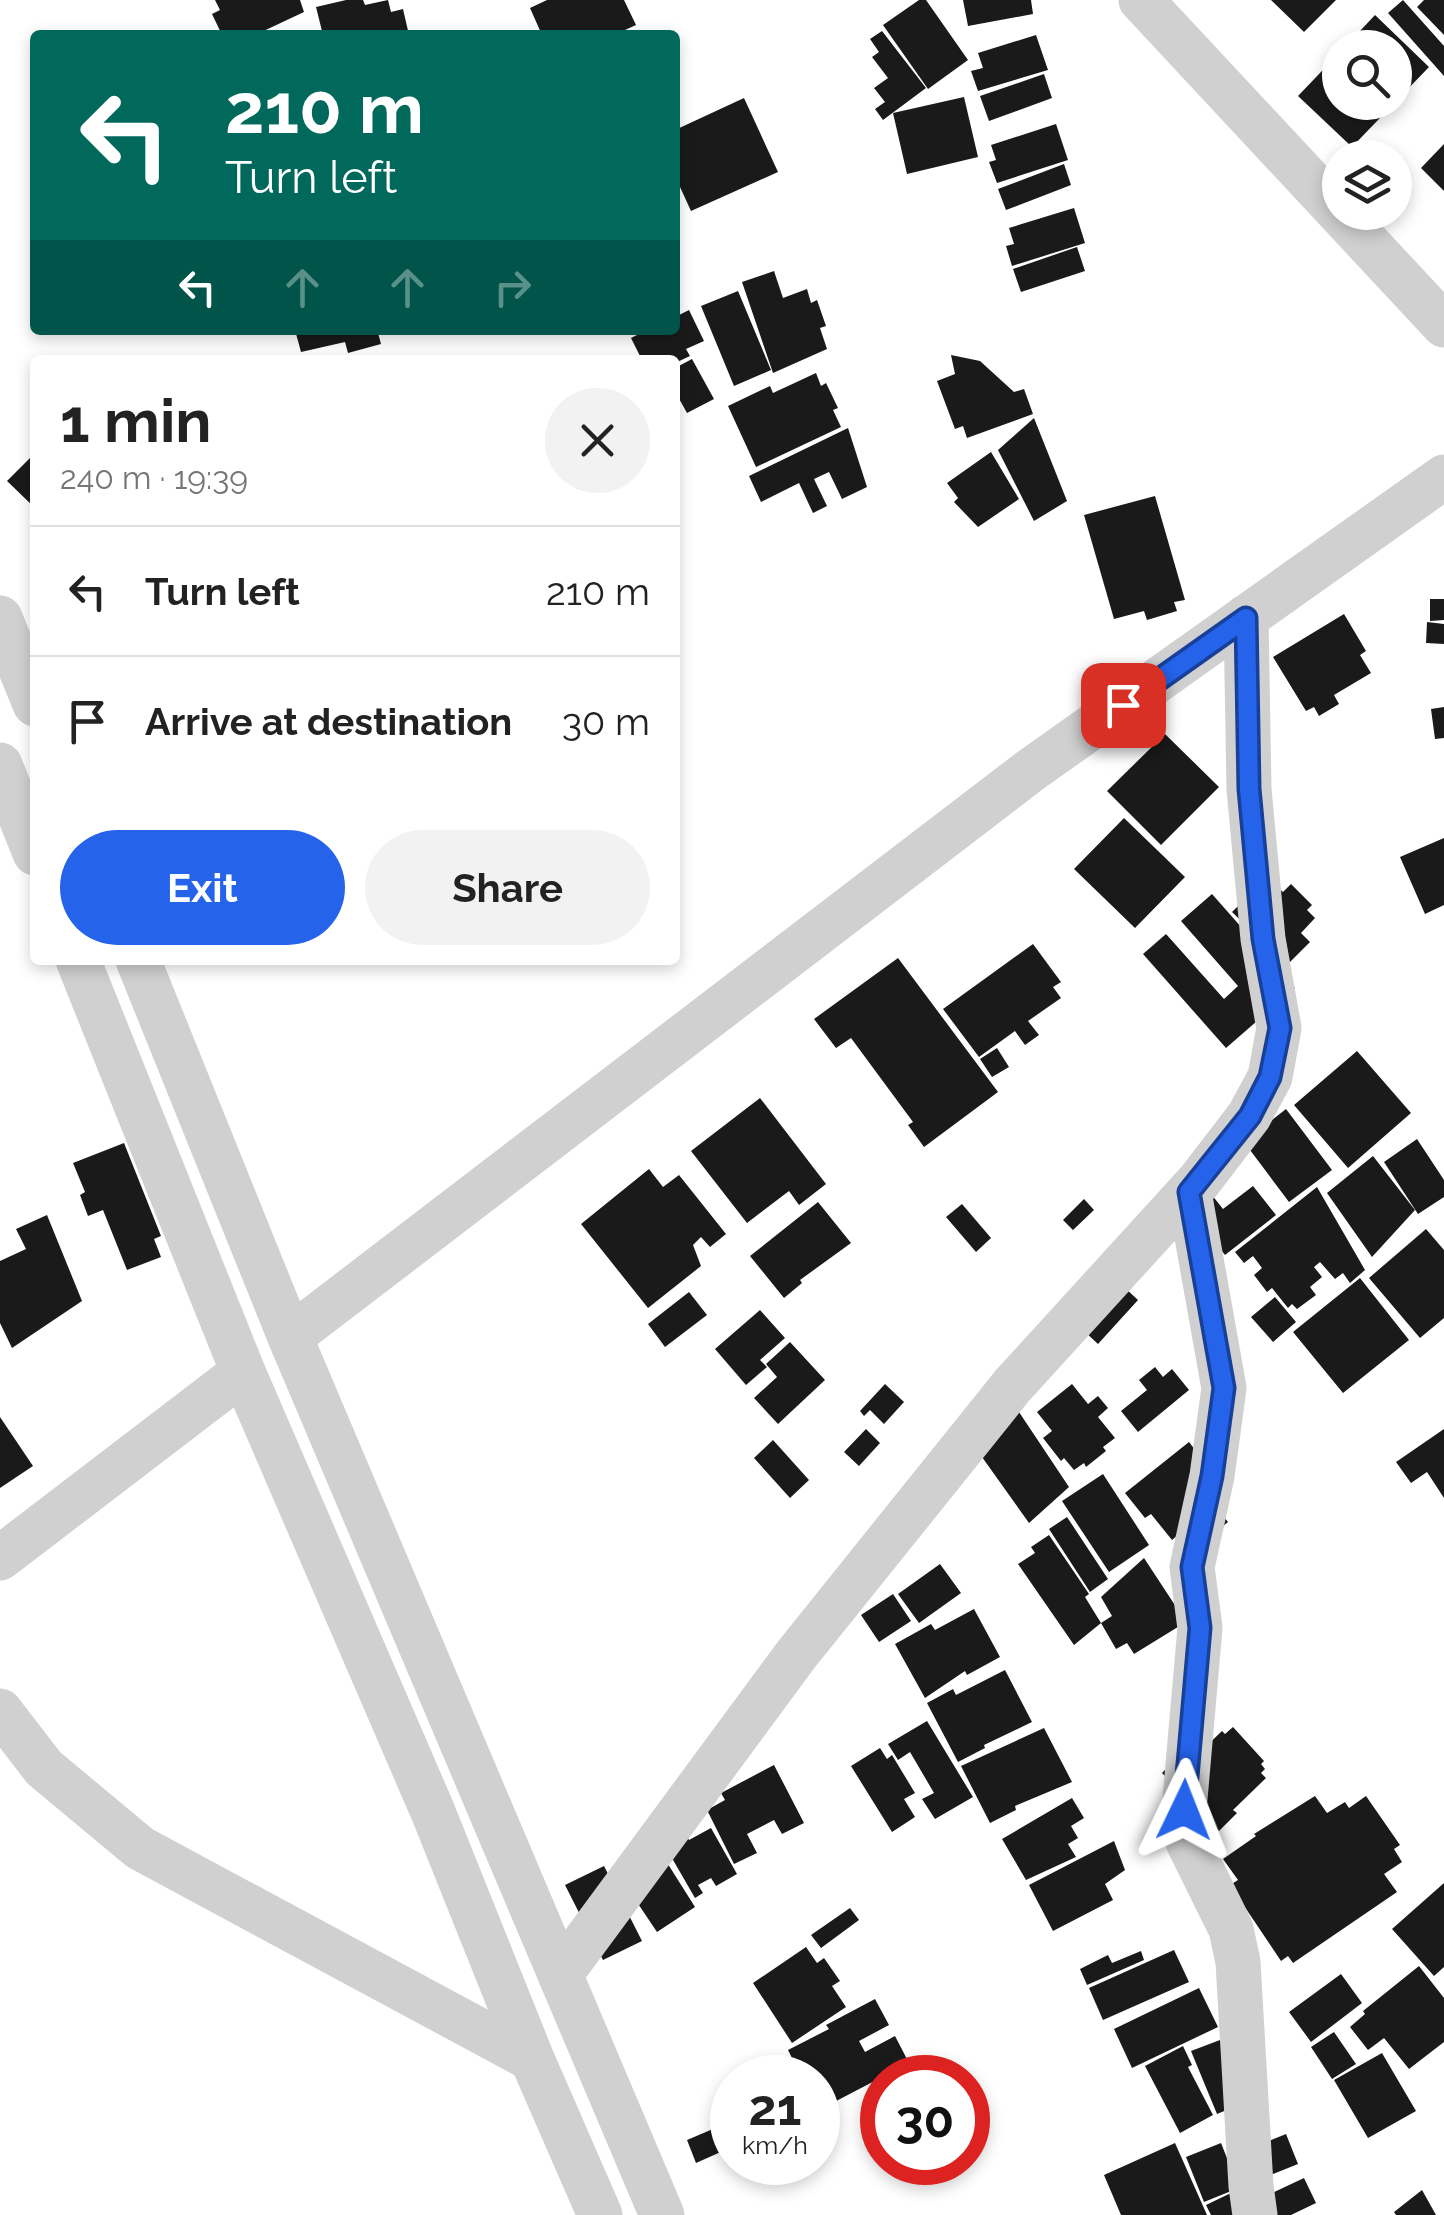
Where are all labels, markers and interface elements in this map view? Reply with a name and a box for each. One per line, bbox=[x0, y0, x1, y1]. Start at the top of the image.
map controls bbox=[1322, 30, 1412, 230]
button: search bbox=[1322, 30, 1412, 120]
text: 210 m bbox=[225, 67, 424, 149]
icon: left bbox=[60, 70, 190, 200]
button: layers bbox=[1322, 140, 1412, 230]
text: Turn left bbox=[225, 151, 397, 204]
icon: left bbox=[170, 260, 225, 315]
icon: ahead bbox=[275, 260, 330, 315]
icon: ahead bbox=[380, 260, 435, 315]
icon: right bbox=[485, 260, 540, 315]
text: 1 min bbox=[60, 386, 211, 456]
button: close bbox=[545, 388, 650, 493]
text: 240 m · 19:39 bbox=[60, 459, 248, 496]
icon: left bbox=[60, 564, 115, 619]
text: Turn left bbox=[145, 569, 300, 614]
text: 210 m bbox=[546, 569, 650, 614]
pin bbox=[1081, 663, 1166, 748]
icon: arrive bbox=[1096, 678, 1151, 733]
icon: arrive bbox=[60, 694, 115, 749]
text: Arrive at destination bbox=[145, 699, 512, 744]
text: 30 m bbox=[562, 699, 650, 744]
button: Exit bbox=[60, 830, 345, 945]
button: Share bbox=[365, 830, 650, 945]
position arrow bbox=[1132, 1758, 1236, 1862]
speed limit sign: 30 bbox=[860, 2055, 990, 2185]
text: 21 bbox=[749, 2078, 801, 2137]
text: km/h bbox=[742, 2130, 808, 2160]

